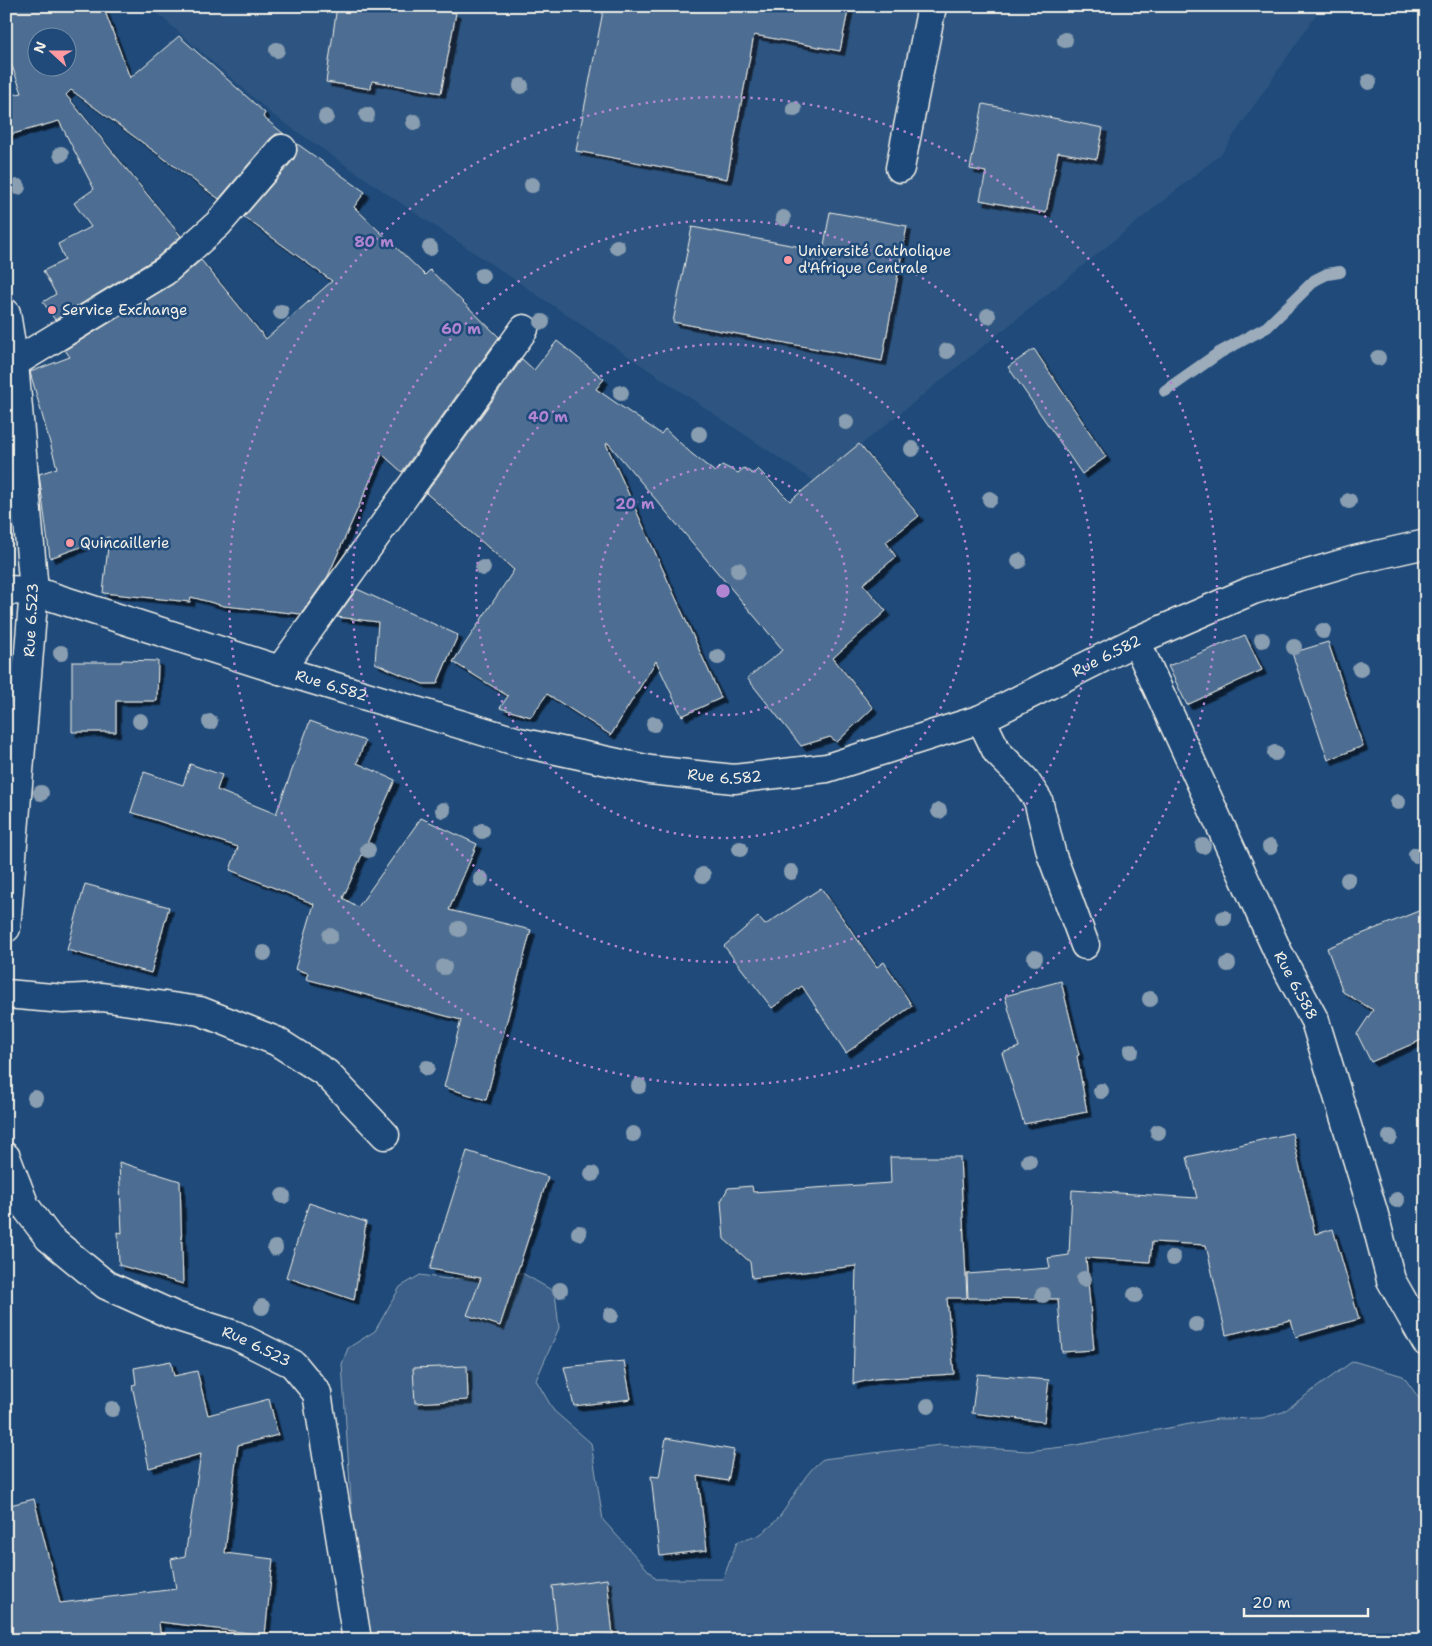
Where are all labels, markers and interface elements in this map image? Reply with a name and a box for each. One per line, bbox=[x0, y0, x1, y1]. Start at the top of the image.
north arrow bbox=[28, 28, 78, 78]
text: N bbox=[29, 39, 50, 56]
text: 80 m bbox=[354, 232, 394, 252]
place label: Université Catholique d'Afrique Centrale bbox=[798, 241, 951, 278]
marker: Université Catholique d'Afrique Centrale bbox=[782, 254, 794, 266]
place label: Service Exchange bbox=[62, 300, 188, 320]
marker: Service Exchange bbox=[46, 304, 58, 316]
text: 60 m bbox=[441, 319, 481, 339]
text: 40 m bbox=[528, 407, 568, 427]
text: 20 m bbox=[615, 494, 655, 514]
place label: Quincaillerie bbox=[80, 533, 169, 553]
marker: Quincaillerie bbox=[64, 537, 76, 549]
street label: Rue 6.523 bbox=[19, 582, 43, 658]
centre of rings bbox=[714, 582, 732, 600]
street label: Rue 6.582 bbox=[1069, 630, 1144, 682]
street label: Rue 6.582 bbox=[293, 665, 370, 706]
street label: Rue 6.582 bbox=[687, 764, 763, 789]
street label: Rue 6.588 bbox=[1269, 948, 1323, 1023]
street label: Rue 6.523 bbox=[219, 1322, 294, 1371]
scale bar bbox=[1244, 1586, 1368, 1618]
text: 20 m bbox=[1252, 1593, 1291, 1613]

